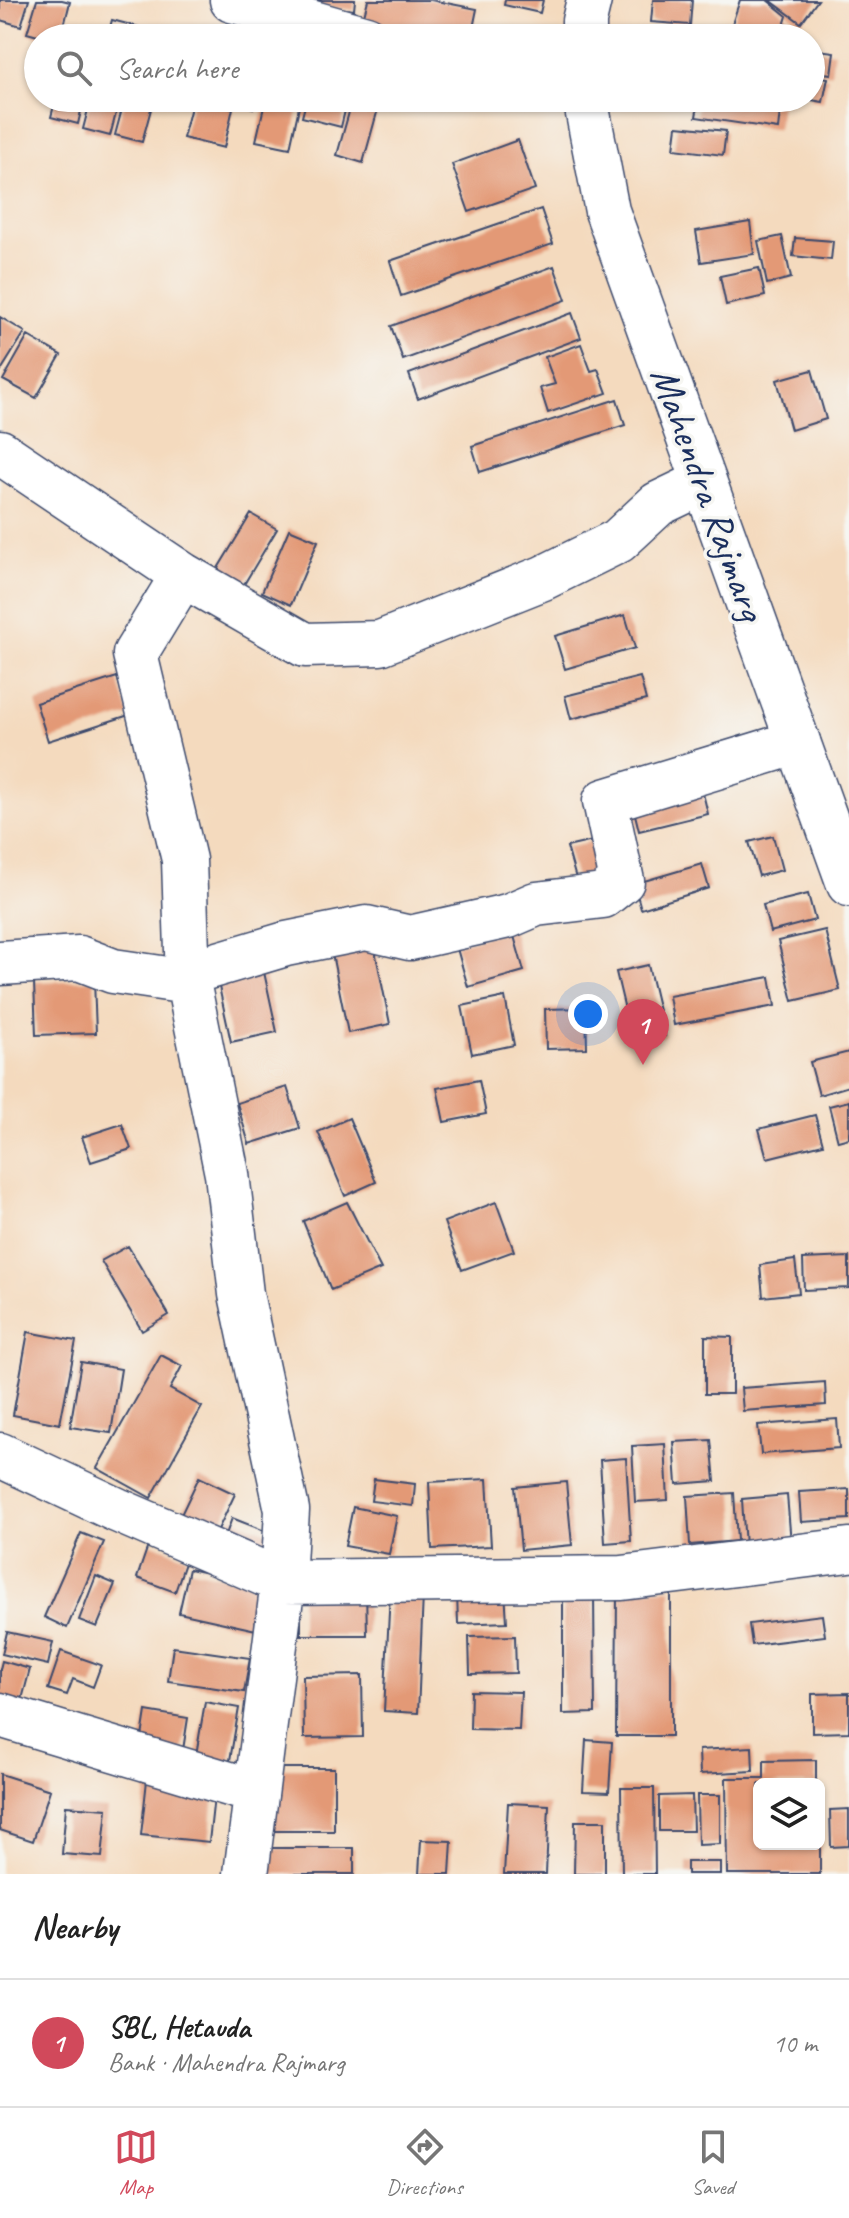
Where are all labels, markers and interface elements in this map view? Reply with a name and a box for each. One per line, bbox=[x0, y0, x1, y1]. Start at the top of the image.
search box bbox=[24, 24, 825, 112]
icon: search bbox=[52, 46, 96, 90]
text: Search here bbox=[116, 49, 238, 87]
street label: Mahendra Rajmarg bbox=[639, 360, 778, 629]
your location bbox=[568, 994, 608, 1034]
pin: 1 bbox=[617, 999, 669, 1065]
map controls bbox=[753, 1778, 825, 1850]
button: layers bbox=[753, 1778, 825, 1850]
text: Nearby bbox=[32, 1905, 118, 1948]
text: SBL, Hetauda bbox=[108, 2008, 250, 2046]
text: 1 bbox=[52, 2027, 64, 2060]
text: 10 m bbox=[773, 2027, 817, 2060]
text: Bank · Mahendra Rajmarg bbox=[108, 2046, 344, 2079]
tab: Map bbox=[114, 2125, 158, 2201]
tab: Directions bbox=[386, 2125, 463, 2201]
tab: Saved bbox=[691, 2125, 735, 2201]

